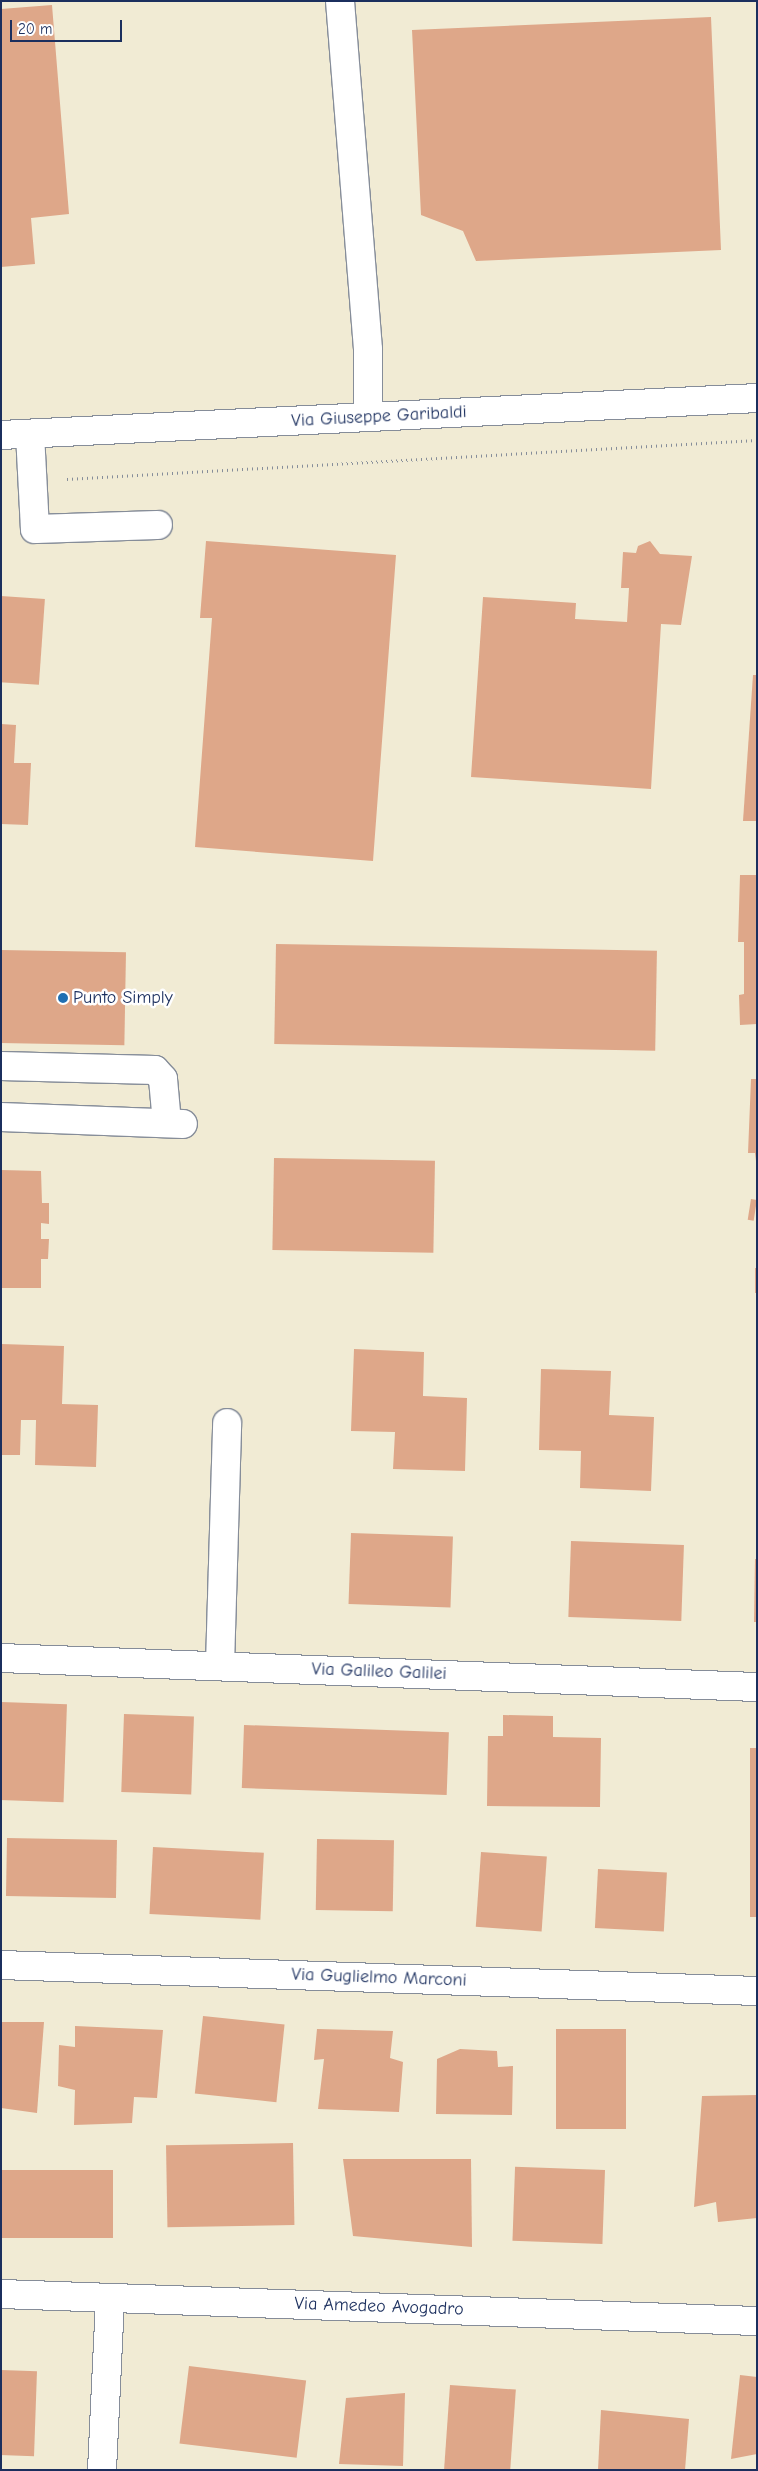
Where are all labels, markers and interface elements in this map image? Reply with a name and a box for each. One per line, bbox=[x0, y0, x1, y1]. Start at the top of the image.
scale bar bbox=[12, 10, 125, 42]
text: 20 m bbox=[18, 20, 52, 38]
street label: Via Giuseppe Garibaldi bbox=[291, 402, 467, 432]
place label: Punto Simply bbox=[73, 987, 173, 1009]
marker: Punto Simply bbox=[57, 992, 69, 1004]
street label: Via Galileo Galilei bbox=[311, 1659, 447, 1685]
street label: Via Guglielmo Marconi bbox=[291, 1964, 467, 1992]
street label: Via Amedeo Avogadro bbox=[294, 2293, 464, 2321]

